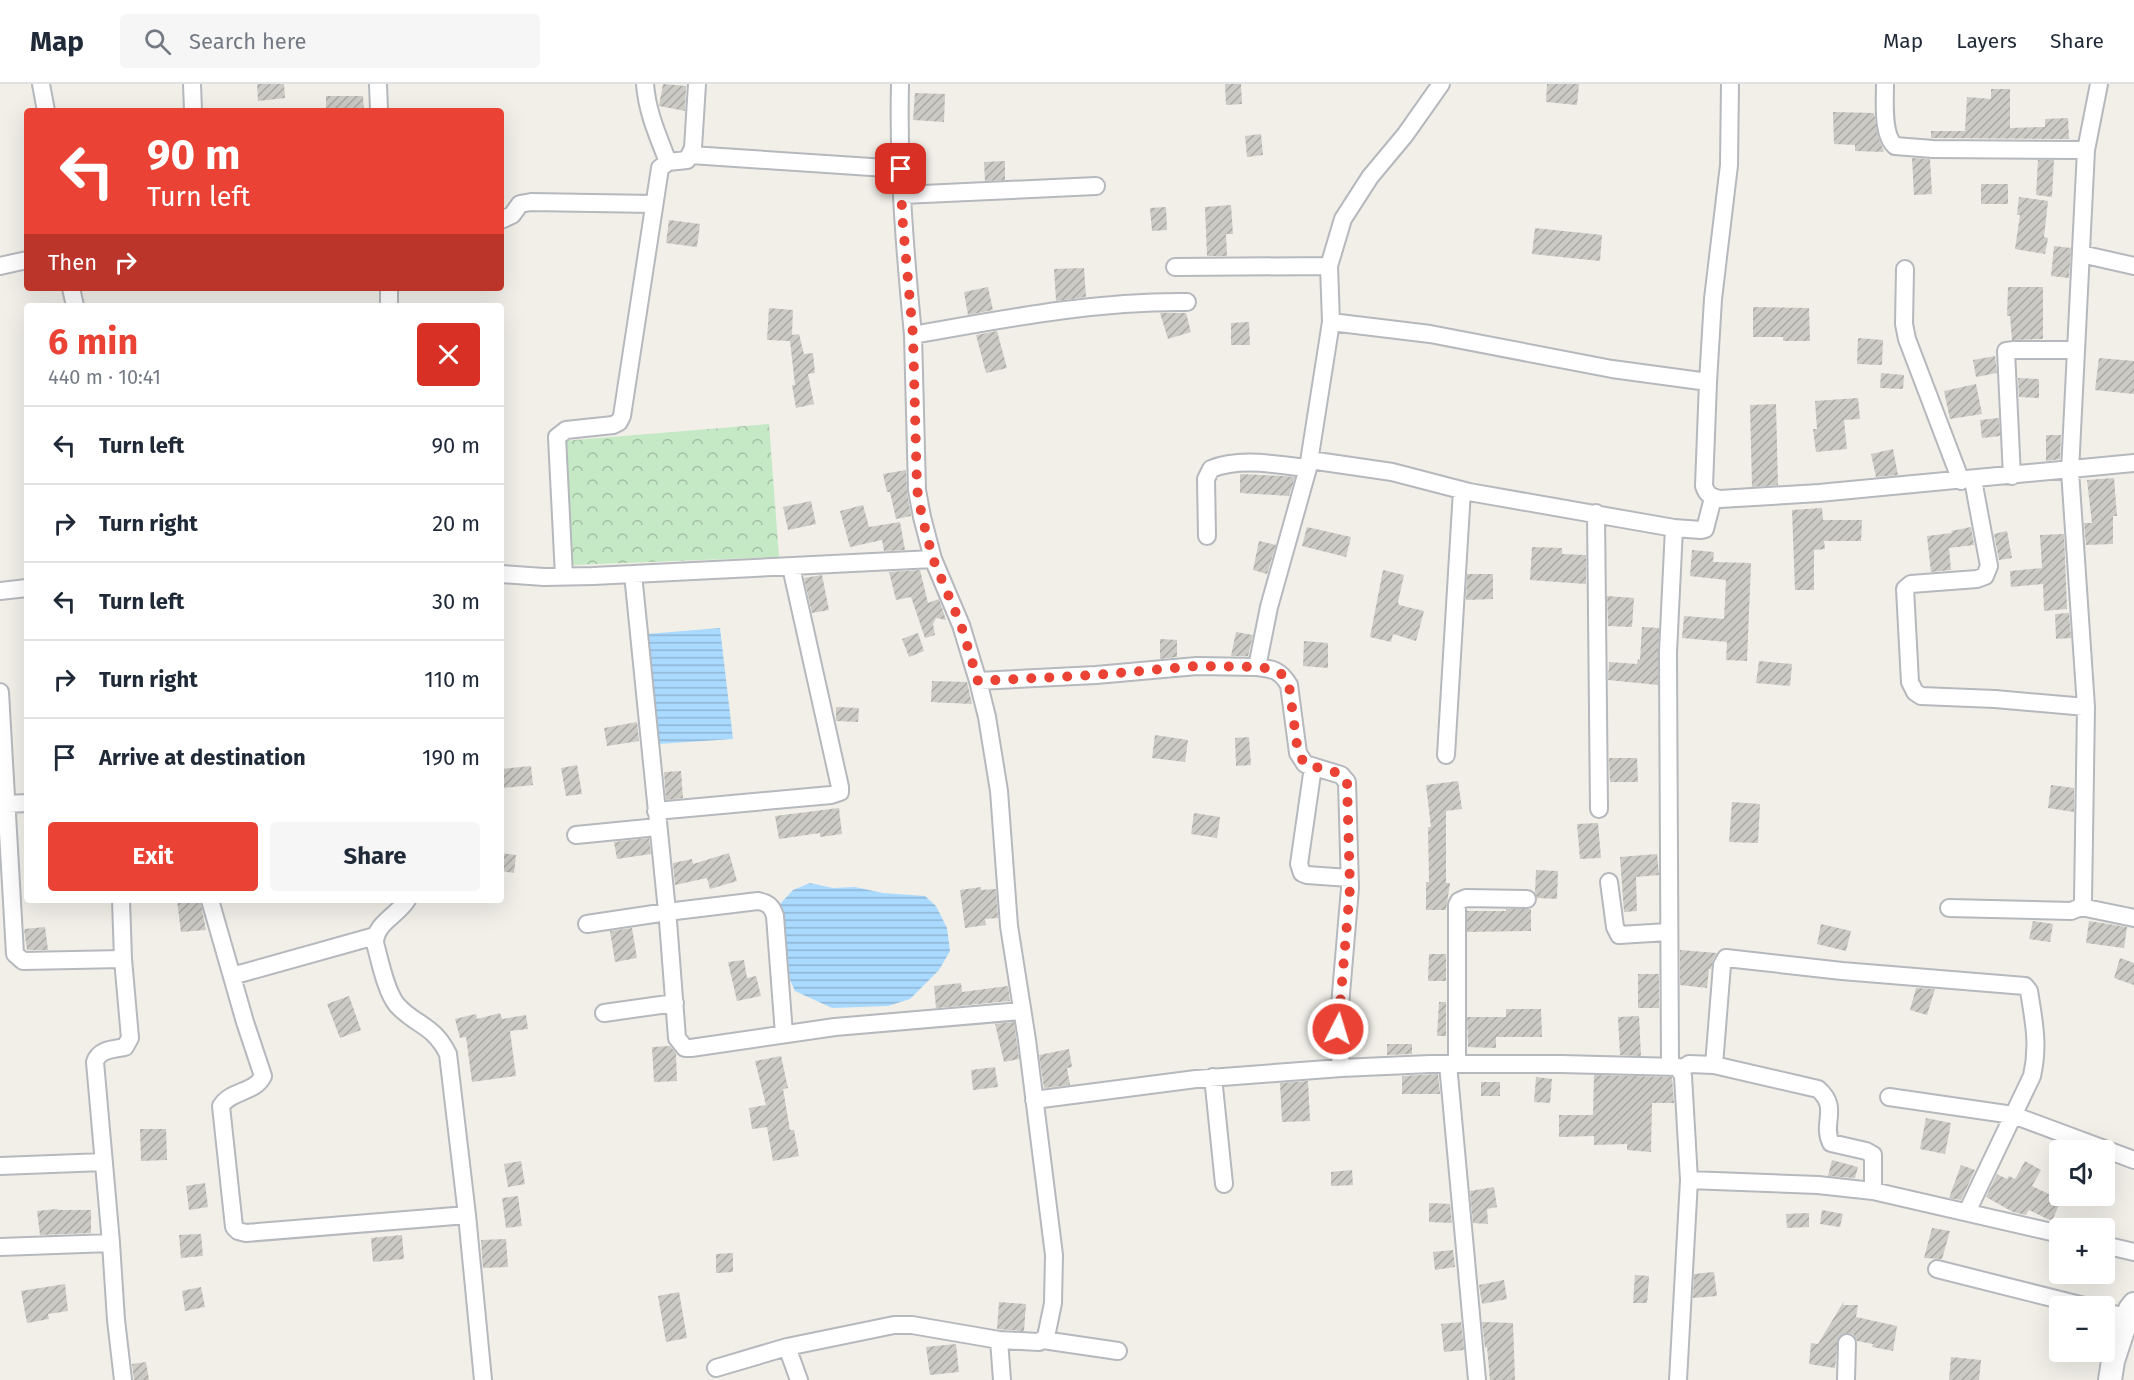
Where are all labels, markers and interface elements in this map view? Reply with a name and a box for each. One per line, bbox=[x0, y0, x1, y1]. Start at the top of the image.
search box bbox=[120, 14, 540, 68]
text: Map bbox=[30, 25, 84, 58]
icon: search bbox=[141, 25, 174, 58]
text: Search here bbox=[189, 28, 307, 55]
text: Map bbox=[1883, 28, 1923, 54]
text: Layers bbox=[1956, 28, 2017, 54]
text: Share bbox=[2050, 28, 2104, 54]
text: 90 m bbox=[147, 130, 241, 180]
icon: left bbox=[48, 132, 126, 210]
pin bbox=[875, 143, 926, 194]
icon: arrive bbox=[884, 152, 917, 185]
text: Turn left bbox=[147, 181, 250, 213]
icon: right bbox=[109, 246, 142, 279]
text: Then bbox=[48, 249, 97, 276]
text: 6 min bbox=[48, 320, 138, 364]
button: close bbox=[417, 323, 480, 386]
text: 440 m · 10:41 bbox=[48, 365, 161, 389]
icon: left bbox=[48, 429, 81, 462]
text: Turn left bbox=[99, 432, 184, 459]
text: 90 m bbox=[431, 432, 480, 459]
icon: right bbox=[48, 507, 81, 540]
text: Turn right bbox=[99, 510, 198, 537]
text: 20 m bbox=[432, 510, 480, 537]
icon: left bbox=[48, 585, 81, 618]
text: Turn left bbox=[99, 588, 184, 615]
text: 30 m bbox=[432, 588, 480, 615]
icon: right bbox=[48, 663, 81, 696]
text: Turn right bbox=[99, 666, 198, 693]
text: 110 m bbox=[424, 666, 480, 693]
icon: arrive bbox=[48, 741, 81, 774]
text: Arrive at destination bbox=[99, 744, 306, 771]
text: 190 m bbox=[422, 744, 480, 771]
button: Exit bbox=[48, 822, 258, 891]
button: Share bbox=[270, 822, 480, 891]
position arrow bbox=[1306, 997, 1370, 1061]
map controls bbox=[2049, 1140, 2115, 1362]
button: sound bbox=[2049, 1140, 2115, 1206]
button: + bbox=[2049, 1218, 2115, 1284]
button: − bbox=[2049, 1296, 2115, 1362]

